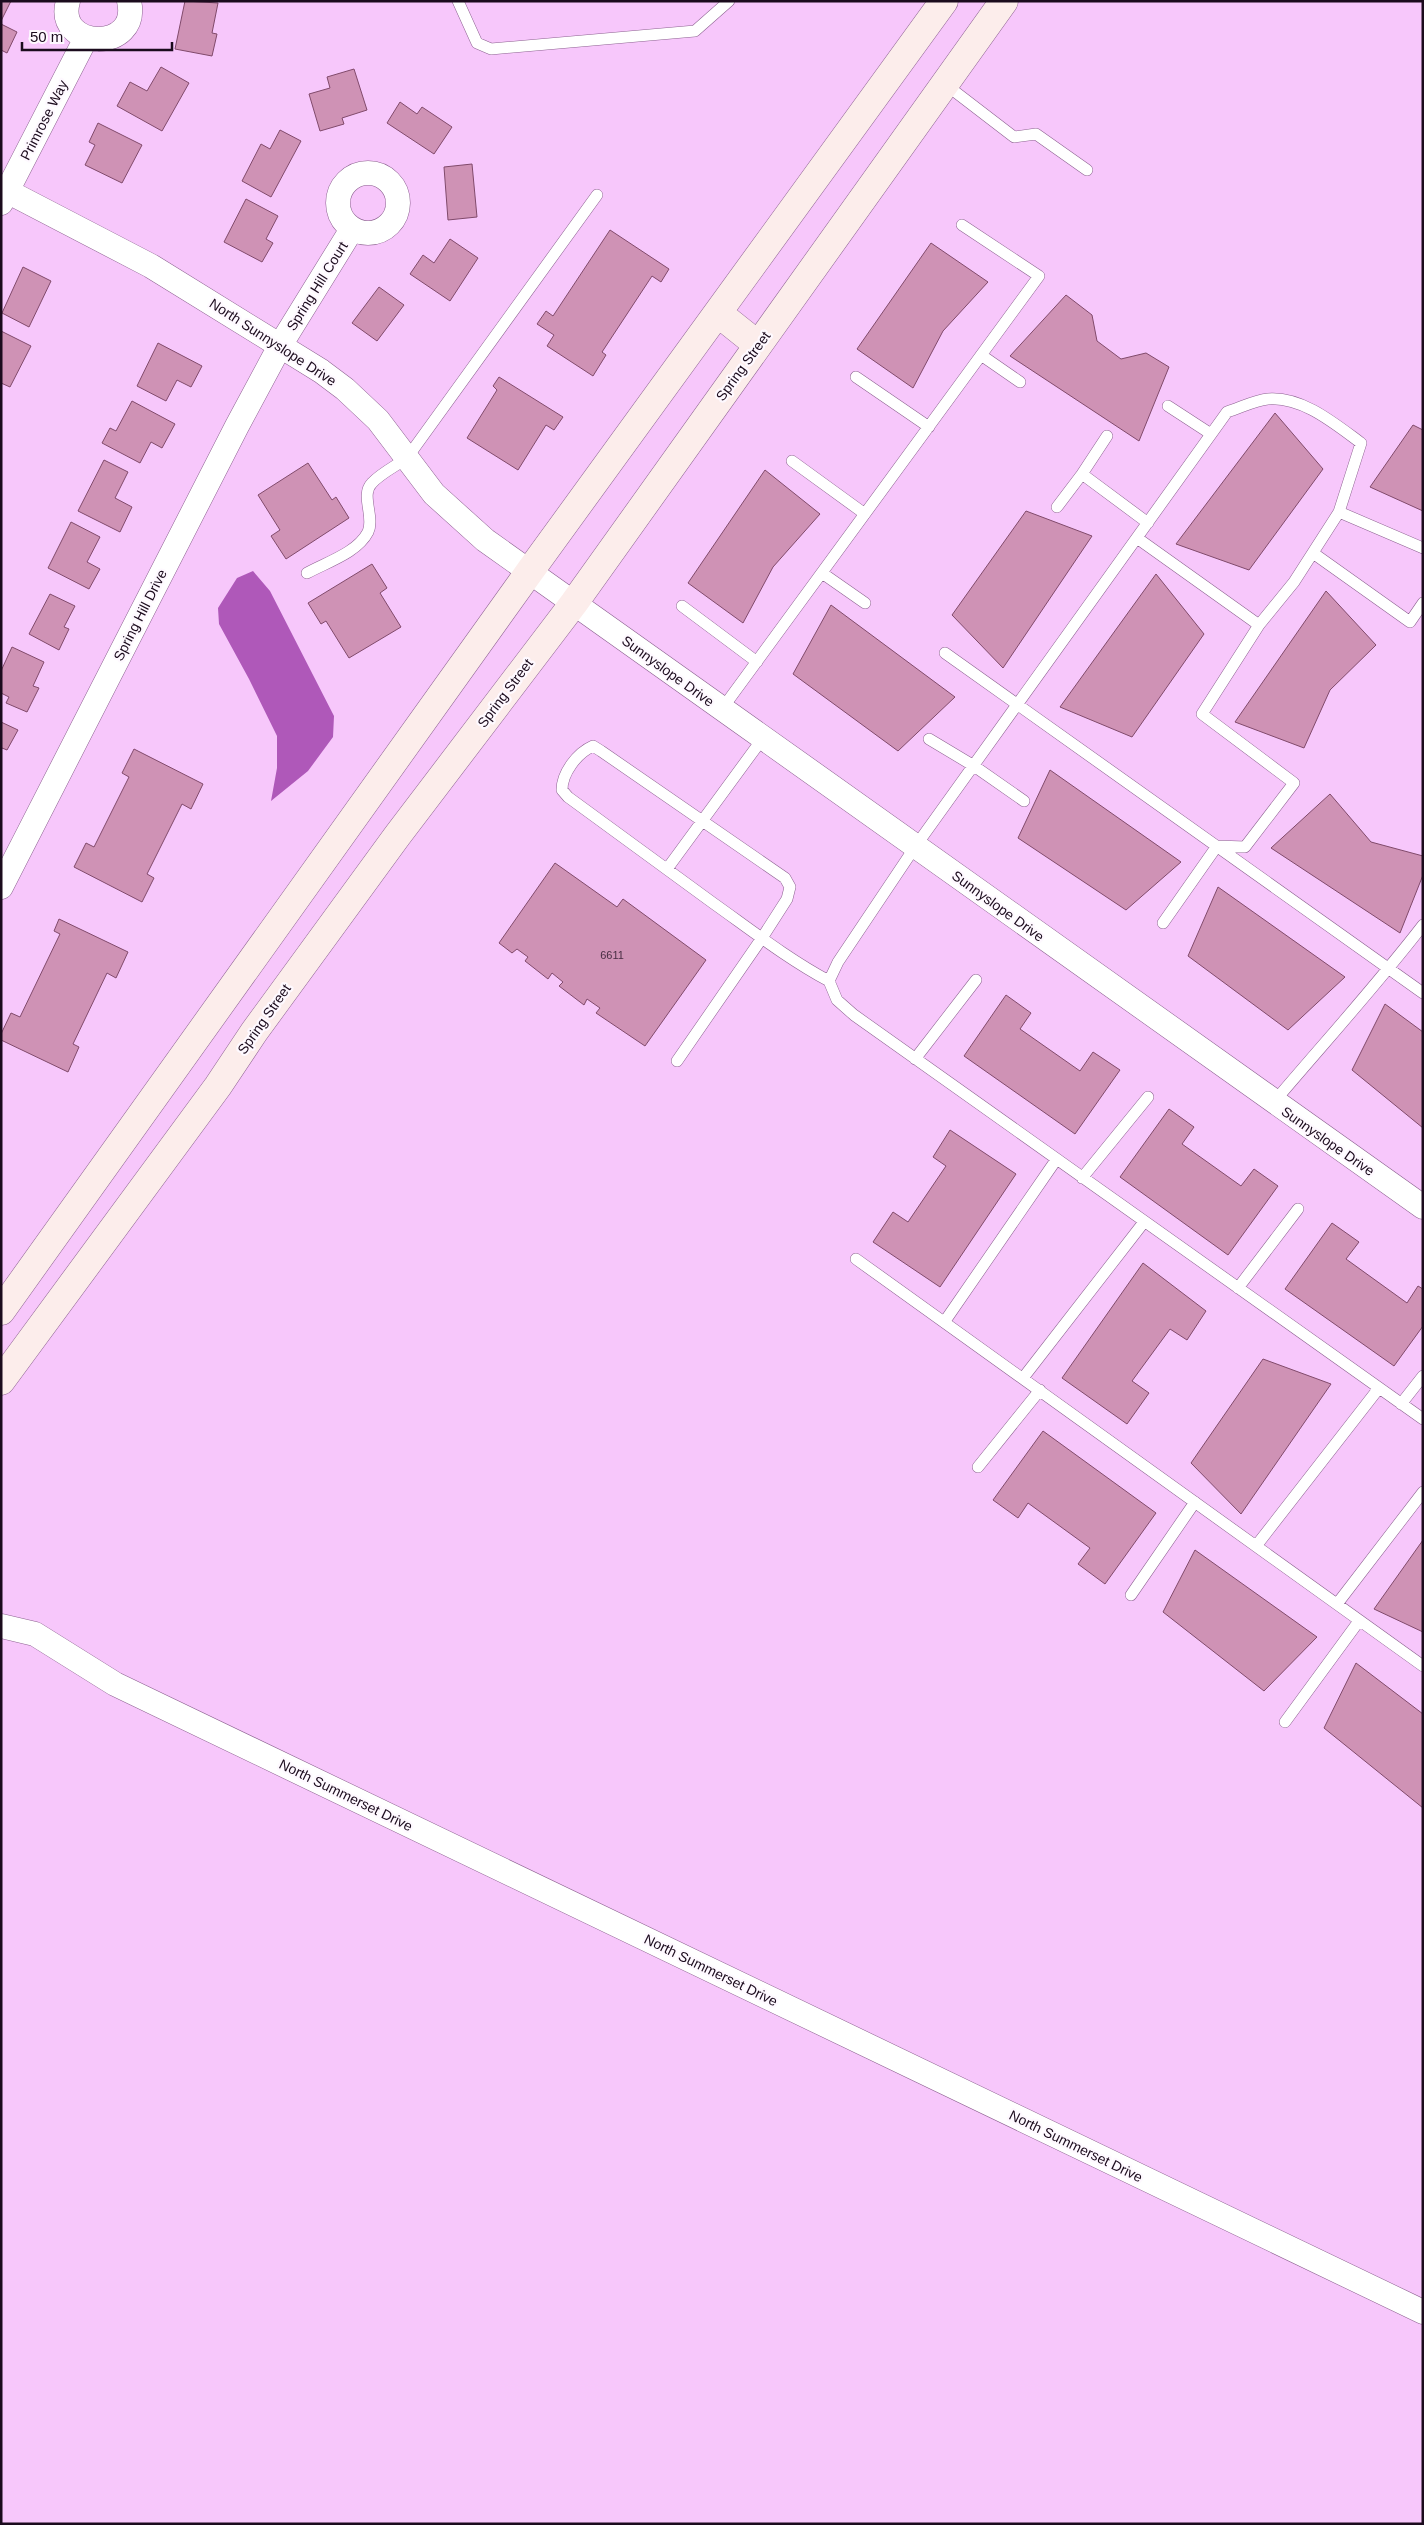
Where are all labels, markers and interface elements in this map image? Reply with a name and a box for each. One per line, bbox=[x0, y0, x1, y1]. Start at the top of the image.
scale bar bbox=[22, 20, 172, 52]
text: 50 m bbox=[30, 28, 63, 45]
street label: Primrose Way bbox=[17, 77, 71, 163]
street label: Spring Hill Court bbox=[283, 238, 351, 333]
street label: North Sunnyslope Drive bbox=[207, 295, 340, 389]
street label: Spring Street bbox=[713, 328, 774, 404]
street label: Spring Hill Drive bbox=[110, 566, 170, 663]
street label: Sunnyslope Drive bbox=[619, 632, 717, 710]
street label: Spring Street bbox=[474, 655, 536, 730]
street label: Sunnyslope Drive bbox=[949, 867, 1047, 945]
house number: 6611 bbox=[600, 949, 624, 961]
street label: Spring Street bbox=[234, 981, 294, 1057]
street label: Sunnyslope Drive bbox=[1278, 1103, 1378, 1179]
street label: North Summerset Drive bbox=[277, 1756, 415, 1834]
street label: North Summerset Drive bbox=[642, 1931, 780, 2009]
street label: North Summerset Drive bbox=[1007, 2107, 1145, 2185]

